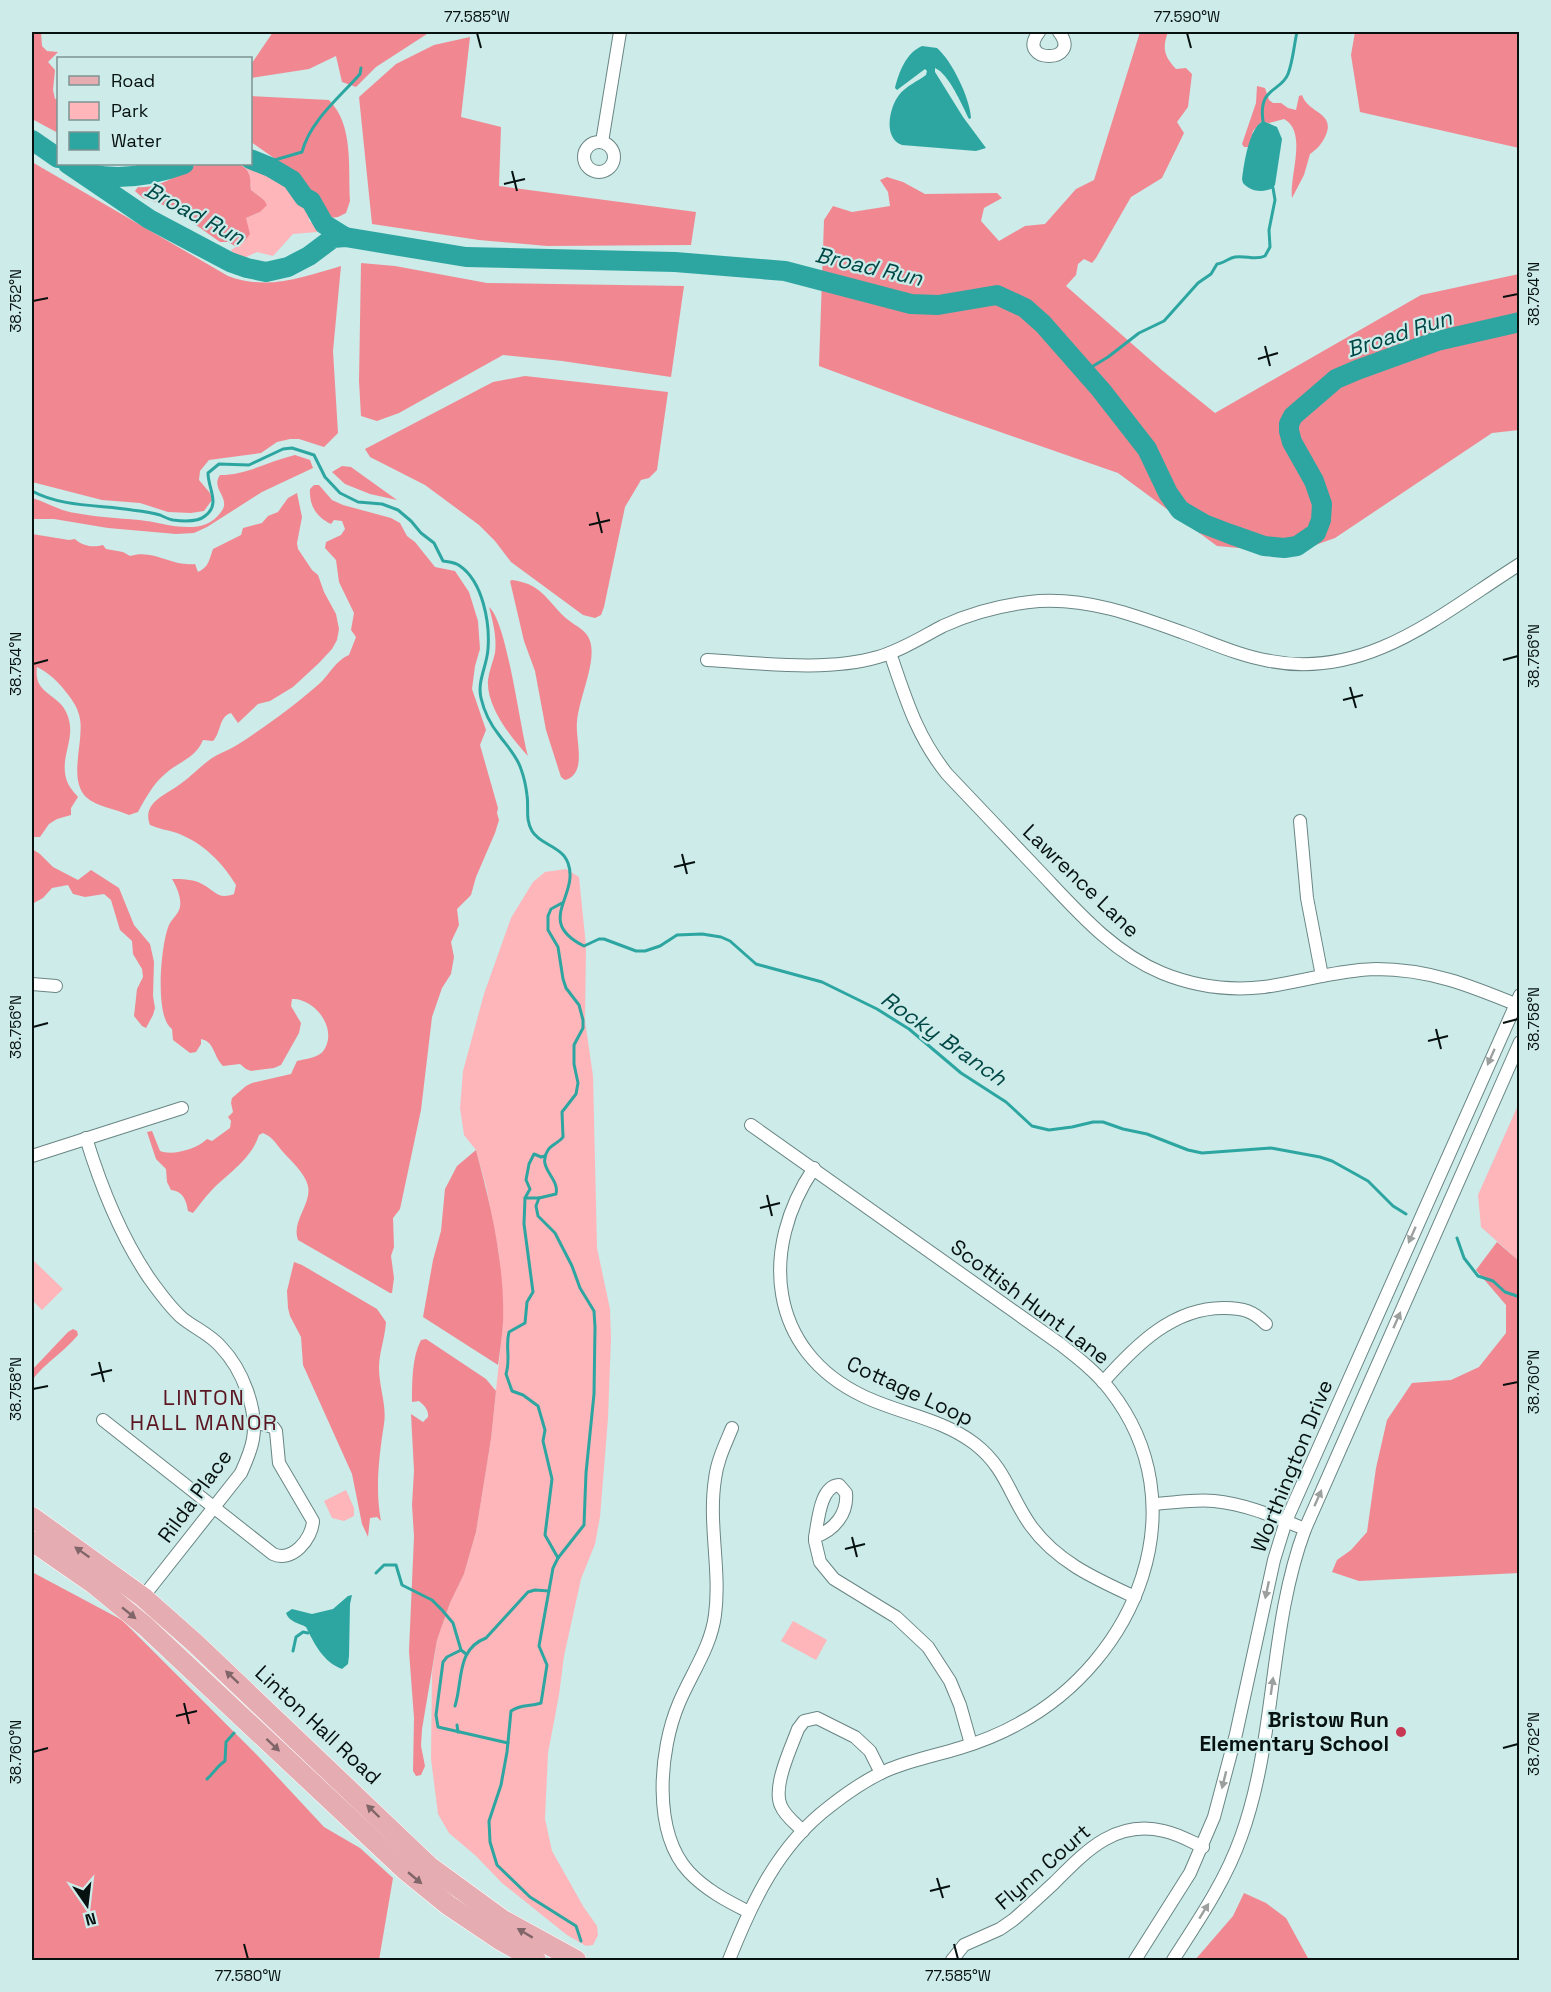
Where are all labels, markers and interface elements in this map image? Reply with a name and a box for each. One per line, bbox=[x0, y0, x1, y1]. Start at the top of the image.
text: 77.585°W bbox=[444, 7, 510, 26]
text: 77.590°W bbox=[1154, 7, 1220, 26]
legend bbox=[57, 57, 252, 165]
text: Road bbox=[111, 69, 155, 92]
text: Park bbox=[111, 99, 149, 122]
text: Water bbox=[111, 129, 162, 152]
water label: Broad Run bbox=[140, 175, 250, 251]
water label: Broad Run bbox=[813, 240, 926, 292]
text: 38.754°N bbox=[1524, 262, 1543, 326]
text: 38.752°N bbox=[6, 269, 25, 333]
water label: Broad Run bbox=[1343, 303, 1456, 363]
text: 38.756°N bbox=[1524, 624, 1543, 688]
text: 38.754°N bbox=[6, 632, 25, 696]
street label: Lawrence Lane bbox=[1017, 818, 1145, 943]
water label: Rocky Branch bbox=[876, 984, 1013, 1092]
text: 38.758°N bbox=[1524, 987, 1543, 1051]
text: 38.756°N bbox=[6, 995, 25, 1059]
one-way arrow bbox=[1486, 1049, 1496, 1067]
one-way arrow bbox=[1407, 1227, 1417, 1245]
street label: Scottish Hunt Lane bbox=[945, 1233, 1115, 1370]
one-way arrow bbox=[1392, 1310, 1402, 1328]
street label: Cottage Loop bbox=[842, 1349, 978, 1432]
text: 38.760°N bbox=[1524, 1350, 1543, 1414]
text: 38.758°N bbox=[6, 1357, 25, 1421]
street label: Worthington Drive bbox=[1245, 1376, 1338, 1556]
district label: LINTON HALL MANOR bbox=[130, 1383, 278, 1436]
street label: Rilda Place bbox=[152, 1444, 238, 1548]
one-way arrow bbox=[1314, 1489, 1324, 1507]
one-way arrow bbox=[75, 1546, 91, 1558]
one-way arrow bbox=[1262, 1581, 1271, 1600]
one-way arrow bbox=[121, 1606, 136, 1619]
street label: Linton Hall Road bbox=[250, 1659, 387, 1790]
one-way arrow bbox=[224, 1670, 239, 1684]
one-way arrow bbox=[1267, 1677, 1276, 1696]
place label: Bristow Run Elementary School bbox=[1199, 1706, 1389, 1757]
text: 38.762°N bbox=[1524, 1712, 1543, 1776]
text: 38.760°N bbox=[6, 1720, 25, 1784]
marker: Bristow Run Elementary School bbox=[1394, 1725, 1408, 1739]
one-way arrow bbox=[265, 1738, 280, 1752]
one-way arrow bbox=[1219, 1771, 1229, 1790]
one-way arrow bbox=[366, 1804, 381, 1818]
street label: Flynn Court bbox=[990, 1818, 1096, 1915]
one-way arrow bbox=[407, 1872, 423, 1885]
north arrow bbox=[57, 1875, 117, 1935]
one-way arrow bbox=[1198, 1903, 1209, 1919]
text: N bbox=[83, 1908, 98, 1931]
one-way arrow bbox=[516, 1928, 533, 1938]
text: 77.580°W bbox=[215, 1966, 281, 1985]
text: 77.585°W bbox=[925, 1966, 991, 1985]

